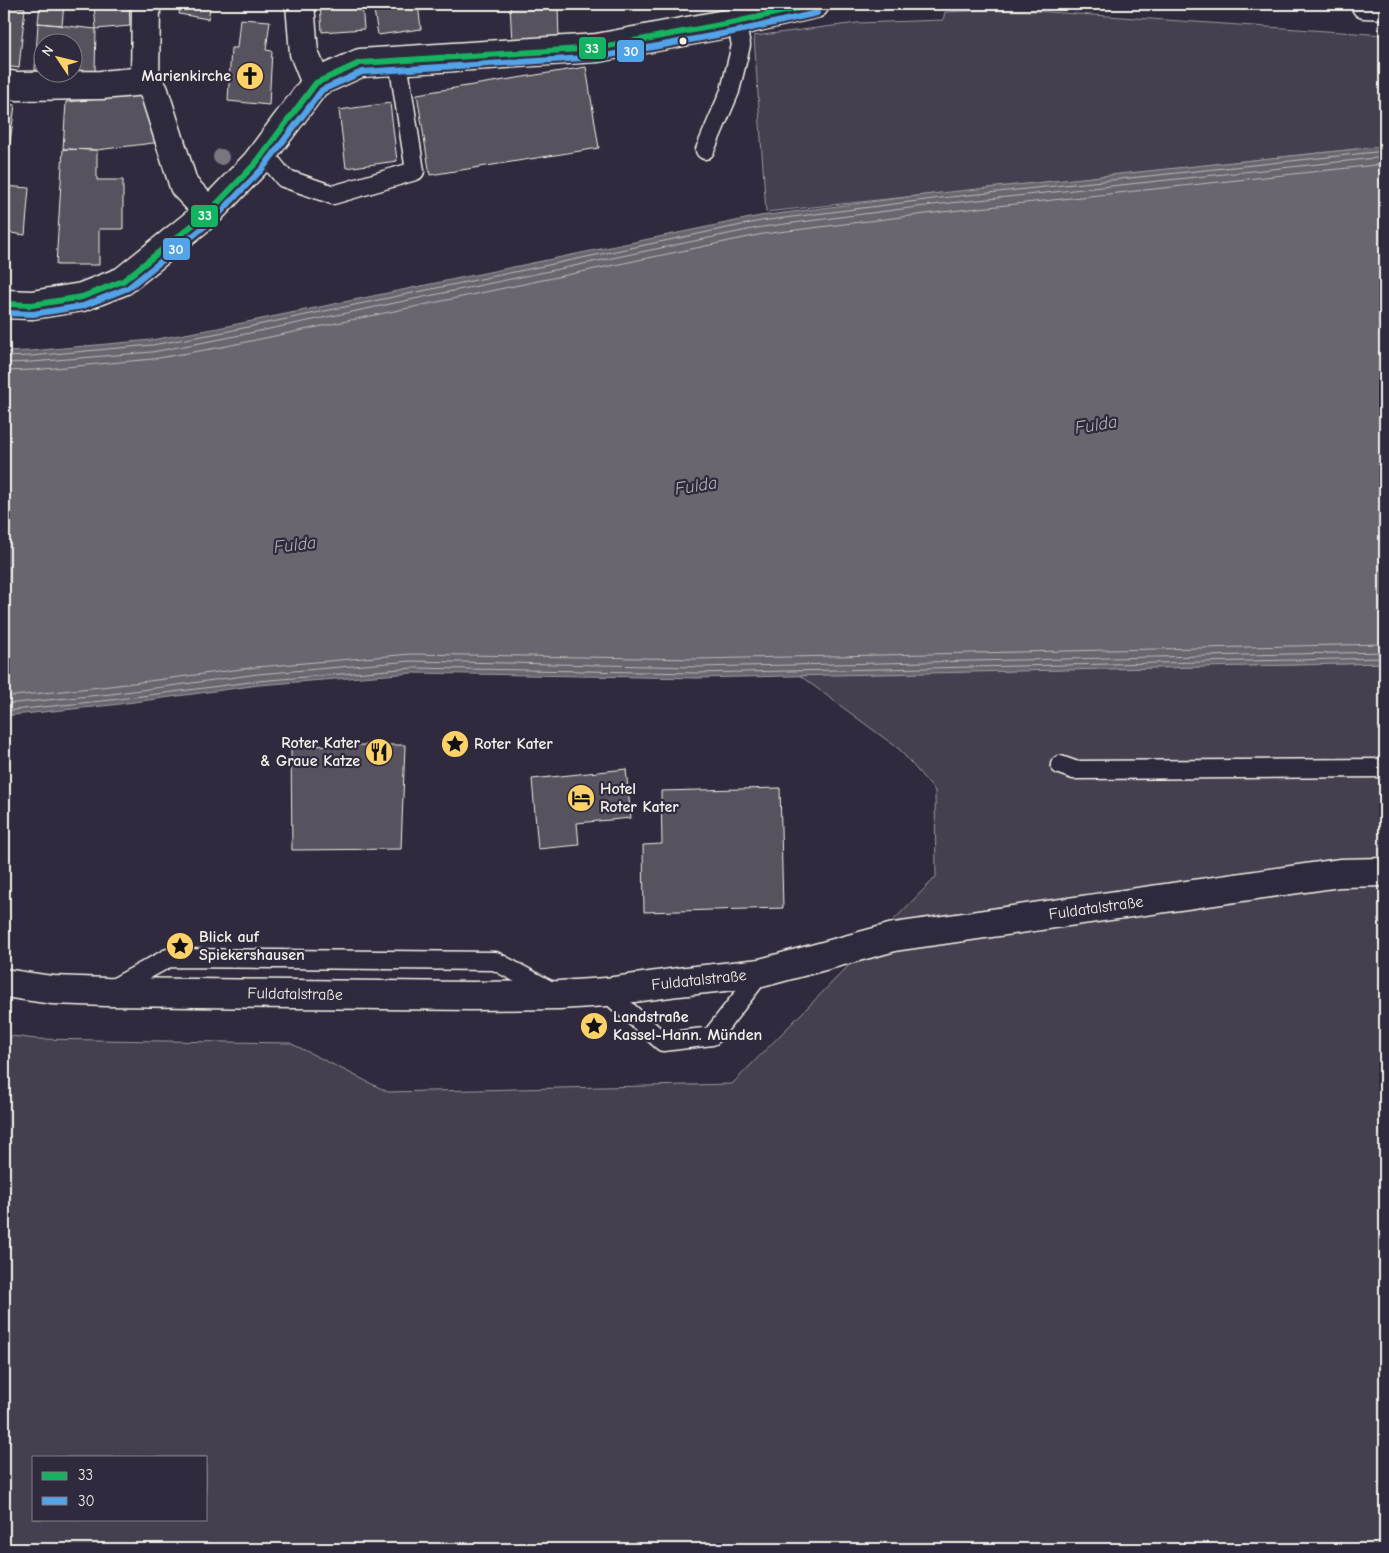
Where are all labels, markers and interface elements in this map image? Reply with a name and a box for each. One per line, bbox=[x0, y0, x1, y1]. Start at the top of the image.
north arrow bbox=[32, 32, 82, 82]
line badge: 33 bbox=[578, 36, 607, 60]
unlabelled marker bbox=[678, 36, 688, 46]
line badge: 30 bbox=[616, 39, 645, 63]
text: 33 bbox=[585, 40, 599, 57]
text: N bbox=[38, 42, 57, 59]
text: 30 bbox=[624, 43, 638, 60]
church icon: Marienkirche bbox=[235, 61, 265, 91]
place label: Marienkirche bbox=[142, 67, 231, 85]
line badge: 33 bbox=[190, 204, 219, 228]
text: 33 bbox=[198, 207, 212, 224]
line badge: 30 bbox=[162, 237, 191, 261]
text: 30 bbox=[169, 241, 183, 258]
water label: Fulda bbox=[1073, 411, 1119, 439]
water label: Fulda bbox=[673, 472, 719, 500]
water label: Fulda bbox=[273, 532, 317, 558]
place icon: Roter Kater bbox=[440, 729, 470, 759]
place label: Roter Kater & Graue Katze bbox=[260, 734, 361, 770]
place label: Roter Kater bbox=[474, 735, 553, 753]
restaurant icon: Roter Kater & Graue Katze bbox=[364, 737, 394, 767]
place label: Hotel Roter Kater bbox=[600, 780, 679, 816]
hotel icon: Hotel Roter Kater bbox=[566, 783, 596, 813]
street label: Fuldatalstraße bbox=[1047, 892, 1145, 924]
place label: Blick auf Spiekershausen bbox=[199, 928, 305, 964]
place icon: Blick auf Spiekershausen bbox=[165, 931, 195, 961]
street label: Fuldatalstraße bbox=[651, 966, 747, 994]
street label: Fuldatalstraße bbox=[247, 984, 343, 1004]
place label: Landstraße Kassel-Hann. Münden bbox=[613, 1008, 762, 1044]
place icon: Landstraße Kassel-Hann. Münden bbox=[579, 1011, 609, 1041]
legend bbox=[32, 1456, 208, 1520]
text: 33 bbox=[78, 1466, 93, 1484]
text: 30 bbox=[78, 1492, 95, 1510]

